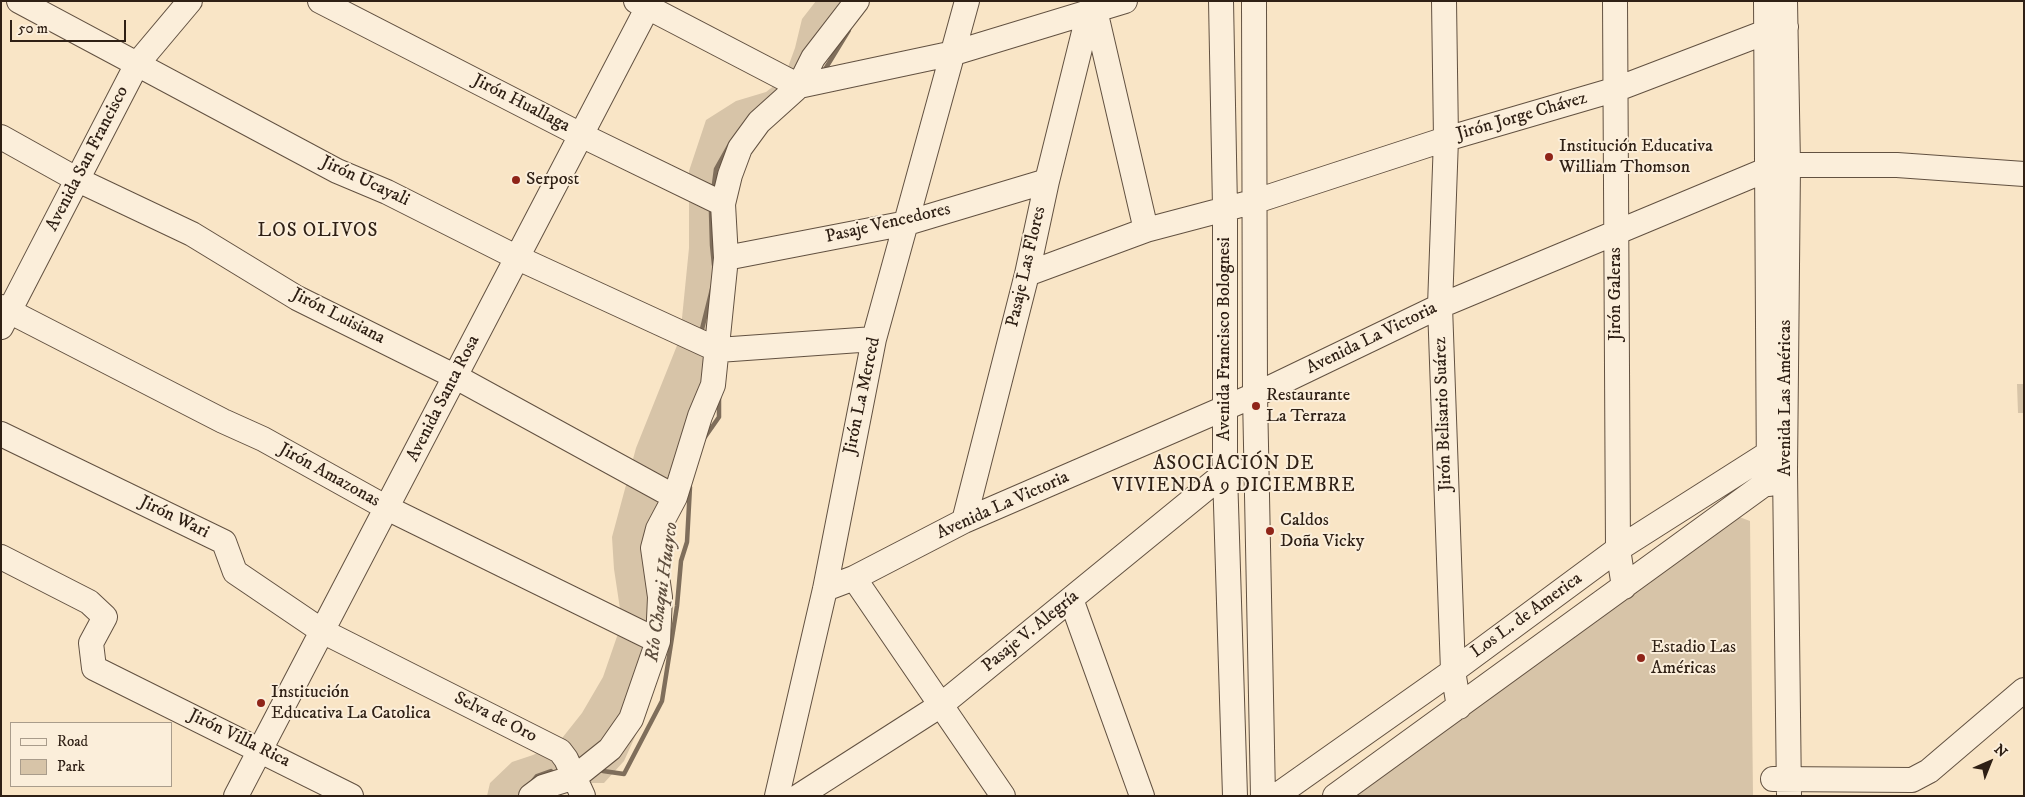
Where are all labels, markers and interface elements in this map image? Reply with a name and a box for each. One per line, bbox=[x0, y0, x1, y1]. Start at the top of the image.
scale bar bbox=[12, 10, 129, 42]
text: 50 m bbox=[18, 19, 48, 38]
street label: Jirón Huallaga bbox=[469, 70, 573, 138]
street label: Avenida San Francisco bbox=[42, 83, 134, 235]
street label: Jirón Jorge Chávez bbox=[1454, 88, 1590, 146]
place label: Institución Educativa William Thomson bbox=[1559, 136, 1713, 178]
marker: Institución Educativa William Thomson bbox=[1543, 151, 1555, 163]
street label: Jirón Ucayali bbox=[317, 152, 413, 212]
place label: Serpost bbox=[526, 169, 579, 191]
marker: Serpost bbox=[510, 174, 522, 186]
street label: Pasaje Vencedores bbox=[823, 199, 953, 249]
street label: Pasaje Las Flores bbox=[1003, 205, 1051, 329]
district label: LOS OLIVOS bbox=[256, 221, 380, 243]
street label: Avenida Francisco Bolognesi bbox=[1214, 237, 1236, 441]
street label: Jirón Galeras bbox=[1605, 247, 1627, 341]
street label: Jirón Luisiana bbox=[288, 284, 388, 350]
street label: Avenida La Victoria bbox=[1303, 298, 1441, 380]
street label: Avenida Las Américas bbox=[1775, 320, 1797, 476]
street label: Avenida Santa Rosa bbox=[403, 332, 485, 466]
street label: Jirón La Merced bbox=[840, 336, 886, 456]
street label: Jirón Belisario Suárez bbox=[1431, 336, 1457, 492]
place label: Restaurante La Terraza bbox=[1266, 385, 1350, 428]
marker: Restaurante La Terraza bbox=[1250, 400, 1262, 412]
street label: Jirón Amazonas bbox=[275, 439, 383, 513]
district label: ASOCIACIÓN DE VIVIENDA 9 DICIEMBRE bbox=[1110, 454, 1358, 498]
street label: Avenida La Victoria bbox=[933, 467, 1073, 545]
street label: Jirón Wari bbox=[136, 492, 212, 544]
place label: Caldos Doña Vicky bbox=[1280, 510, 1364, 552]
water label: Río Chaqui Huayco bbox=[642, 521, 684, 663]
marker: Caldos Doña Vicky bbox=[1264, 525, 1276, 537]
street label: Los L. de America bbox=[1467, 568, 1587, 664]
street label: Pasaje V. Alegría bbox=[978, 586, 1084, 678]
place label: Estadio Las Américas bbox=[1651, 637, 1736, 680]
marker: Estadio Las Américas bbox=[1635, 652, 1647, 664]
place label: Institución Educativa La Catolica bbox=[271, 682, 431, 724]
street label: Selva de Oro bbox=[450, 688, 540, 748]
marker: Institución Educativa La Catolica bbox=[255, 697, 267, 709]
street label: Jirón Villa Rica bbox=[185, 705, 293, 773]
legend bbox=[10, 722, 172, 787]
text: Road bbox=[57, 732, 88, 751]
north arrow bbox=[1965, 737, 2015, 787]
text: N bbox=[1990, 741, 2011, 762]
text: Park bbox=[57, 757, 85, 776]

